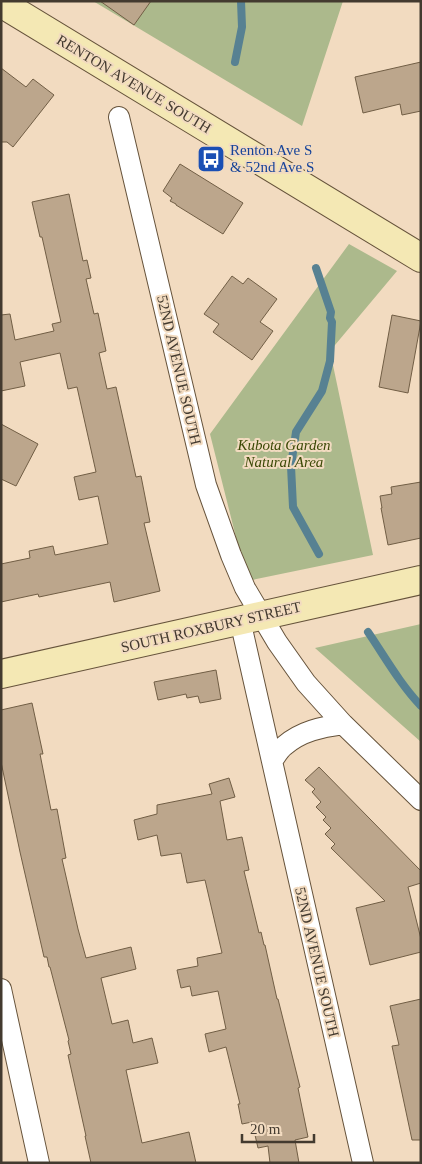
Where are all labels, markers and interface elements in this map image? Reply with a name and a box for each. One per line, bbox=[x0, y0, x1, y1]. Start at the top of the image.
street label: RENTON AVENUE SOUTH bbox=[54, 32, 214, 137]
place label: Renton Ave S & 52nd Ave S bbox=[230, 142, 314, 175]
bus stop icon: Renton Ave S & 52nd Ave S bbox=[196, 144, 226, 174]
street label: 52ND AVENUE SOUTH bbox=[154, 294, 204, 447]
park label: Kubota Garden Natural Area bbox=[236, 437, 331, 470]
street label: SOUTH ROXBURY STREET bbox=[119, 598, 303, 656]
street label: 52ND AVENUE SOUTH bbox=[292, 886, 342, 1039]
scale bar bbox=[242, 1112, 314, 1144]
text: 20 m bbox=[250, 1121, 281, 1137]

